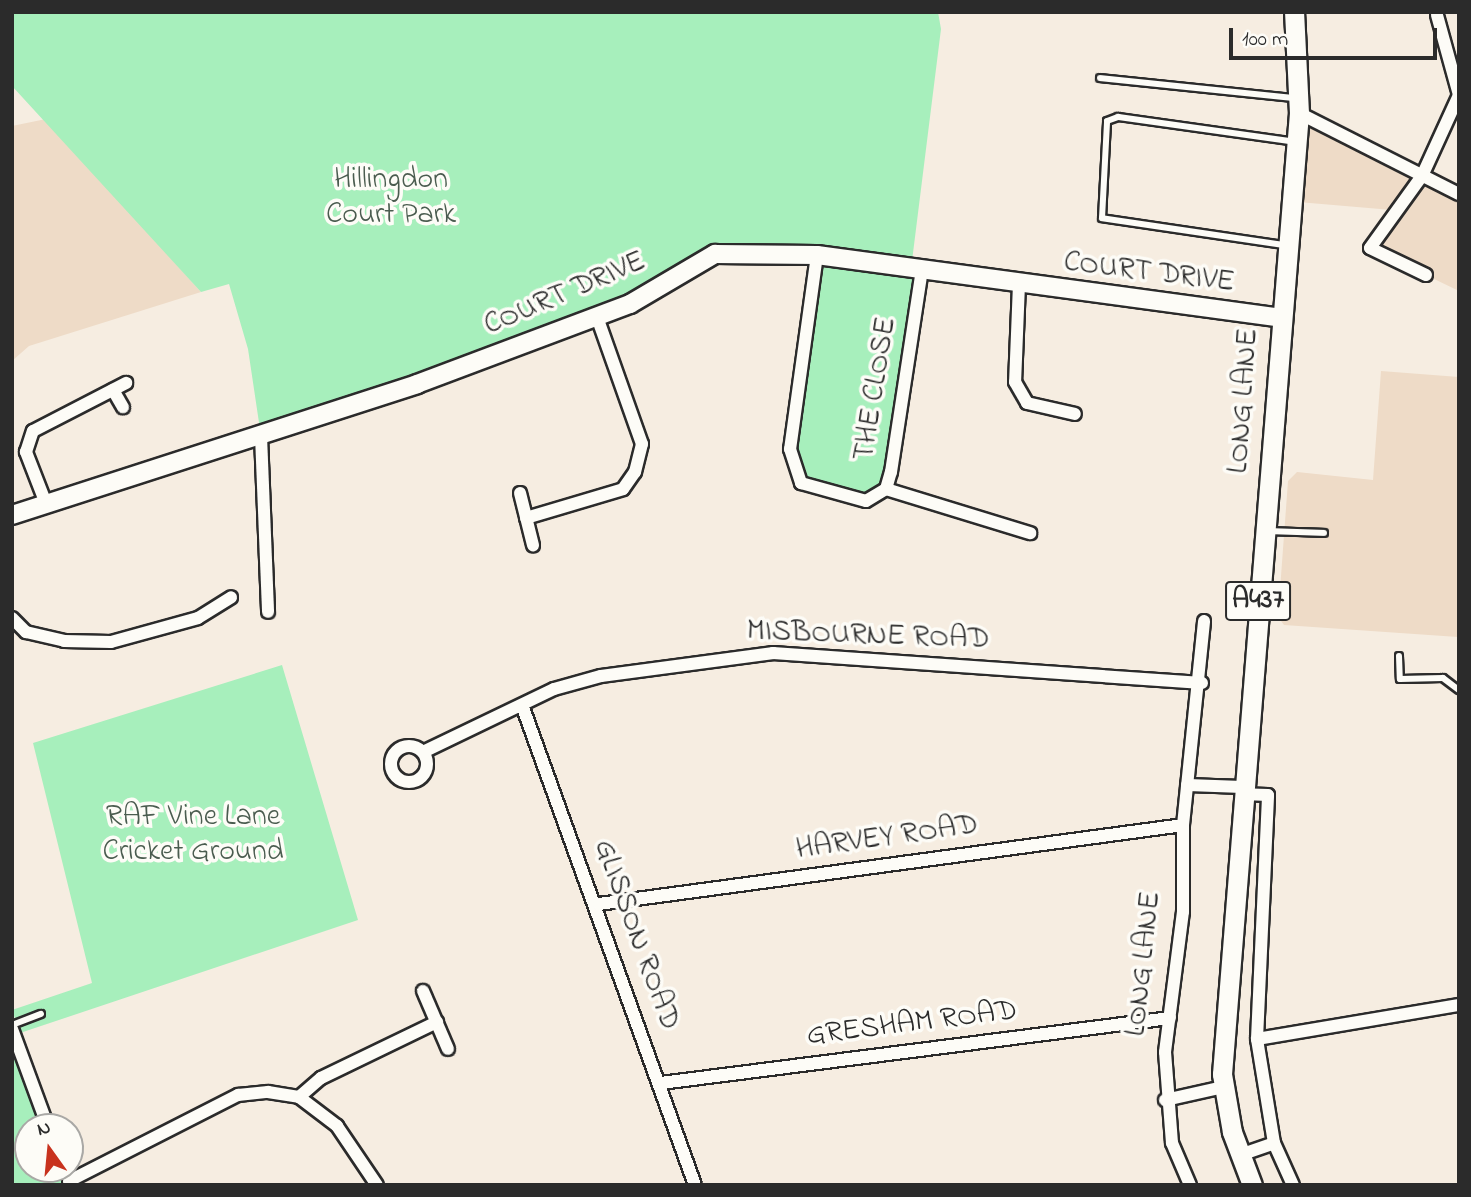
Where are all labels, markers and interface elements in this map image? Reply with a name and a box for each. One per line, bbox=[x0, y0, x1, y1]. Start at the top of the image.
scale bar bbox=[1233, 14, 1441, 58]
text: 100 m bbox=[1242, 25, 1288, 55]
park label: Hillingdon Court Park bbox=[326, 162, 456, 232]
street label: COURT DRIVE bbox=[479, 244, 651, 344]
street label: COURT DRIVE bbox=[1062, 245, 1236, 301]
street label: THE CLOSE bbox=[847, 315, 905, 463]
street label: LONG LANE bbox=[1221, 327, 1267, 475]
road number: A437 bbox=[1225, 576, 1291, 626]
street label: MISBOURNE ROAD bbox=[746, 614, 990, 658]
park label: RAF Vine Lane Cricket Ground bbox=[102, 799, 284, 870]
street label: HARVEY ROAD bbox=[794, 807, 980, 869]
street label: GLISSON ROAD bbox=[585, 835, 687, 1035]
street label: LONG LANE bbox=[1119, 890, 1169, 1038]
street label: GRESHAM ROAD bbox=[805, 993, 1019, 1055]
north arrow bbox=[14, 1113, 84, 1183]
text: N bbox=[34, 1114, 54, 1144]

